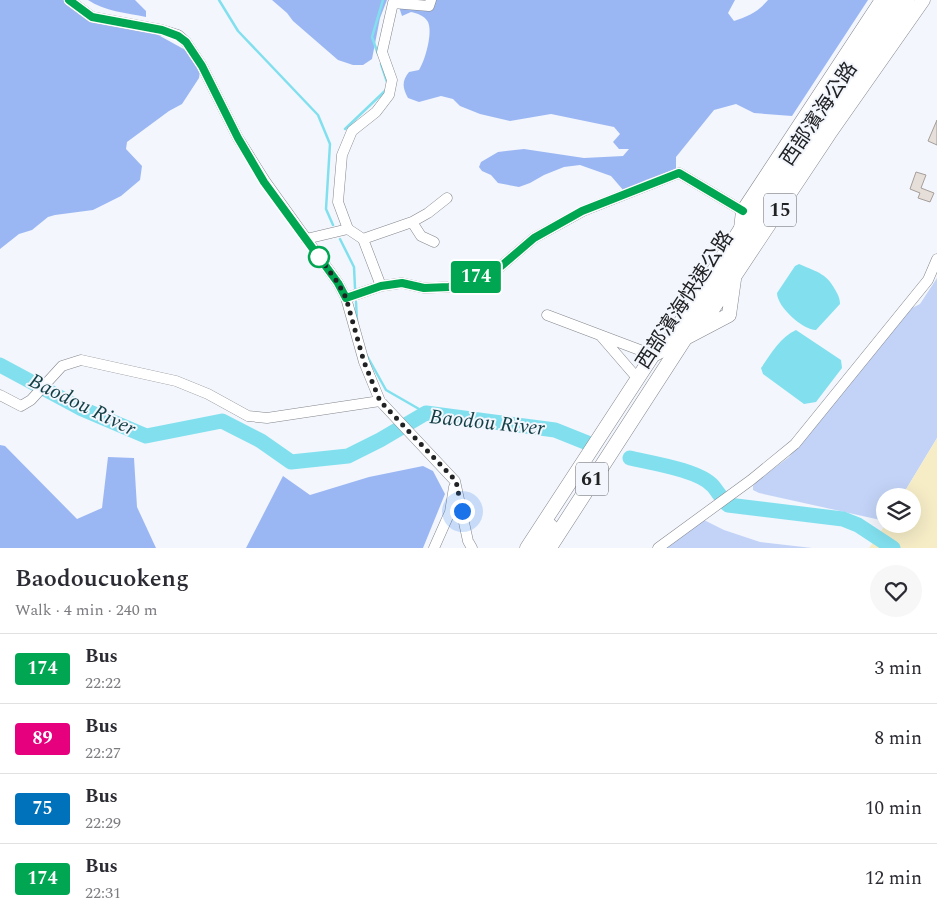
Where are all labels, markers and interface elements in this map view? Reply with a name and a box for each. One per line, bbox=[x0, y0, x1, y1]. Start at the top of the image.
street label: 西部濱海公路 bbox=[773, 56, 865, 172]
road number: 15 bbox=[764, 194, 796, 226]
street label: 西部濱海快速公路 bbox=[629, 225, 741, 375]
unlabelled marker bbox=[308, 246, 330, 268]
line badge: 174 bbox=[447, 261, 505, 293]
text: 174 bbox=[461, 263, 491, 290]
water label: Baodou River bbox=[23, 365, 142, 445]
water label: Baodou River bbox=[428, 401, 547, 445]
road number: 61 bbox=[576, 462, 608, 496]
map controls bbox=[876, 488, 921, 533]
button: layers bbox=[876, 488, 921, 533]
your location bbox=[450, 499, 475, 524]
text: Baodoucuokeng bbox=[15, 561, 189, 597]
button: heart bbox=[870, 565, 922, 617]
text: Walk · 4 min · 240 m bbox=[15, 598, 158, 622]
text: Bus bbox=[85, 642, 118, 671]
text: 3 min bbox=[874, 654, 922, 683]
text: 174 bbox=[27, 655, 58, 682]
text: 22:22 bbox=[85, 671, 121, 695]
text: Bus bbox=[85, 712, 118, 741]
text: 8 min bbox=[874, 724, 922, 753]
text: 89 bbox=[32, 725, 53, 752]
text: 22:27 bbox=[85, 741, 121, 765]
text: Bus bbox=[85, 782, 118, 811]
text: 10 min bbox=[865, 794, 922, 823]
text: 75 bbox=[32, 795, 53, 822]
text: 22:29 bbox=[85, 811, 121, 835]
text: Bus bbox=[85, 852, 118, 881]
text: 12 min bbox=[865, 864, 922, 893]
text: 174 bbox=[27, 865, 58, 892]
text: 22:31 bbox=[85, 881, 121, 905]

